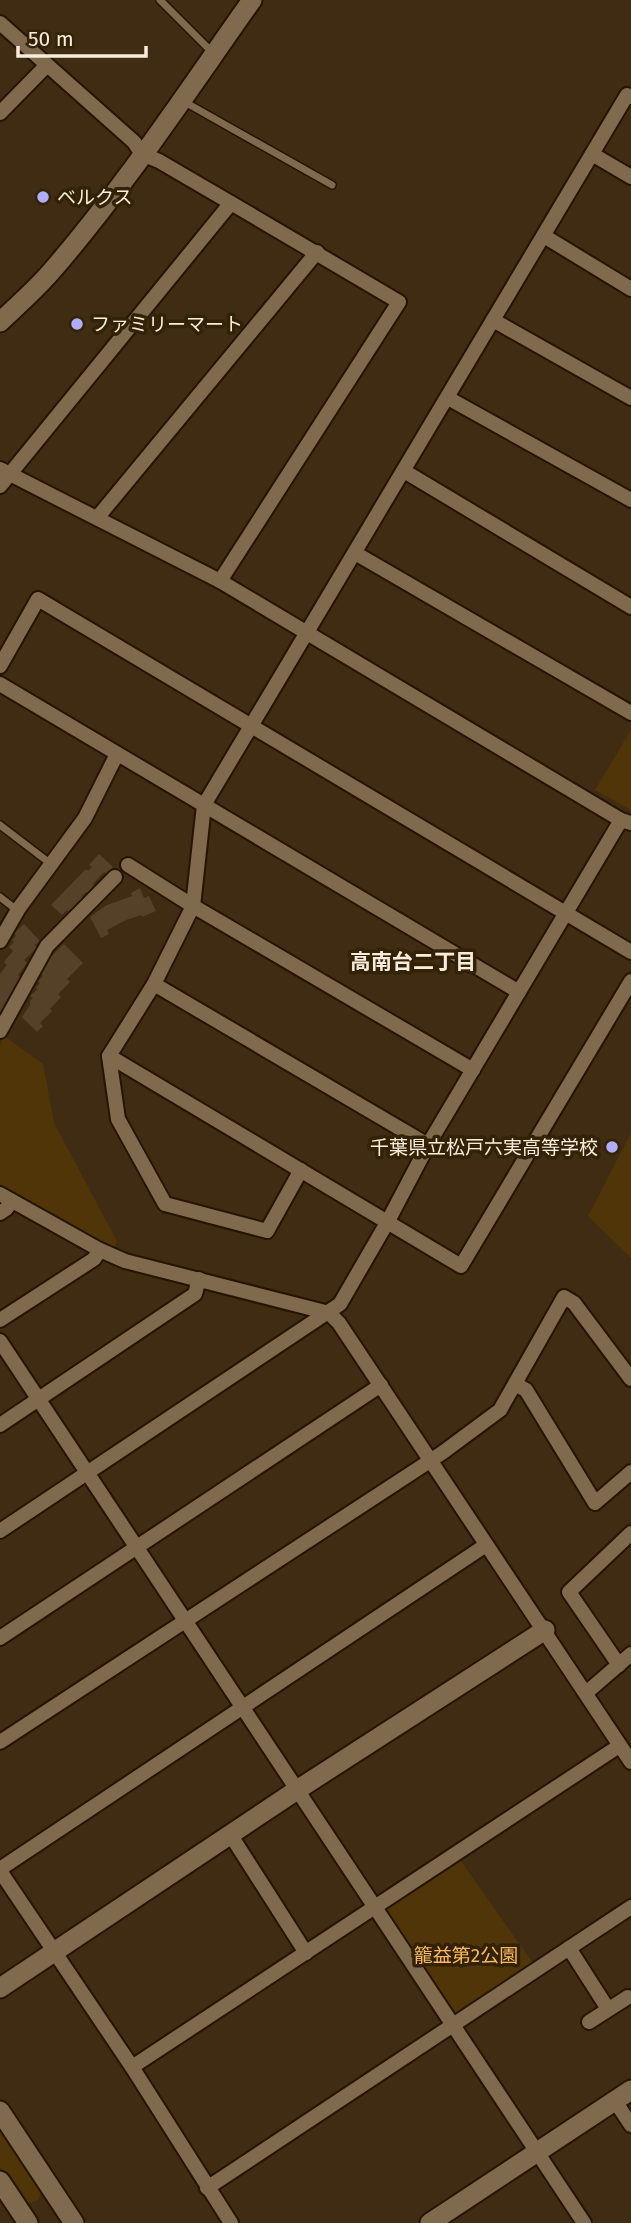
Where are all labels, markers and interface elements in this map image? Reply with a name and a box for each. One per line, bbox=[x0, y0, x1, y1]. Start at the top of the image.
scale bar bbox=[18, 14, 145, 58]
text: 50 m bbox=[28, 26, 74, 52]
place label: ベルクス bbox=[57, 186, 132, 209]
marker: ベルクス bbox=[35, 189, 51, 205]
place label: ファミリーマート bbox=[91, 313, 243, 336]
marker: ファミリーマート bbox=[69, 316, 85, 332]
district label: 高南台二丁目 bbox=[350, 949, 476, 975]
place label: 千葉県立松戸六実高等学校 bbox=[370, 1136, 598, 1159]
marker: 千葉県立松戸六実高等学校 bbox=[604, 1139, 620, 1155]
park label: 籠益第2公園 bbox=[414, 1944, 518, 1967]

